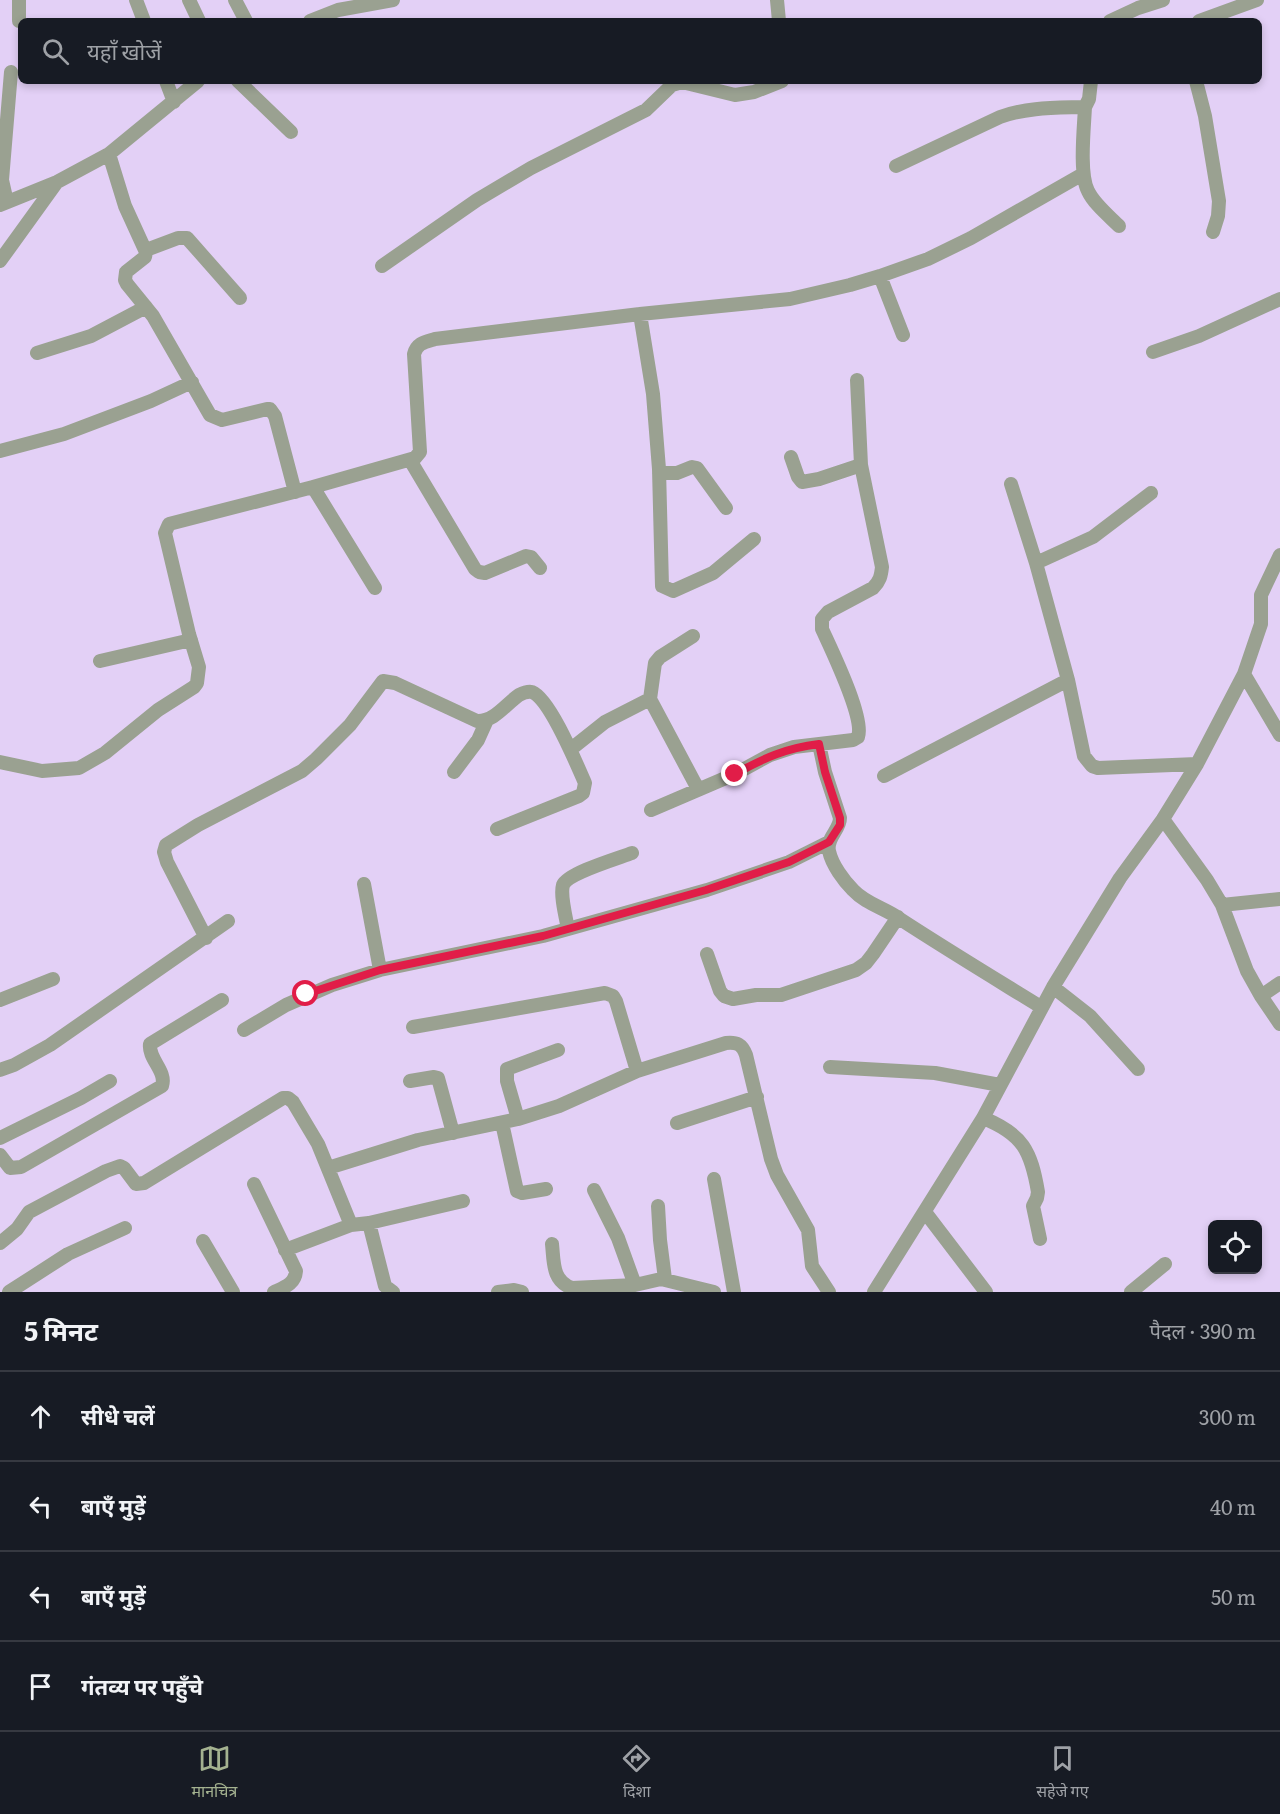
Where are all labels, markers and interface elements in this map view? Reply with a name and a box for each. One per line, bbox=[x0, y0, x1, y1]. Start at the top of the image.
search box bbox=[18, 18, 1262, 84]
text: यहाँ खोजें bbox=[87, 34, 162, 67]
icon: search bbox=[39, 35, 72, 68]
route end bbox=[721, 760, 747, 786]
route start bbox=[292, 980, 318, 1006]
map controls bbox=[1208, 1220, 1262, 1274]
button: locate bbox=[1208, 1220, 1262, 1274]
text: 5 मिनट bbox=[24, 1310, 98, 1349]
text: पैदल · 390 m bbox=[1150, 1315, 1256, 1345]
text: सीधे चलें bbox=[81, 1399, 155, 1432]
icon: ahead bbox=[24, 1400, 57, 1433]
text: 300 m bbox=[1199, 1401, 1256, 1431]
text: बाएँ मुड़ें bbox=[81, 1489, 146, 1522]
icon: left bbox=[24, 1490, 57, 1523]
text: 40 m bbox=[1210, 1491, 1256, 1521]
text: बाएँ मुड़ें bbox=[81, 1579, 146, 1612]
icon: left bbox=[24, 1580, 57, 1613]
text: 50 m bbox=[1211, 1581, 1256, 1611]
text: गंतव्य पर पहुँचे bbox=[81, 1669, 203, 1702]
icon: arrive bbox=[24, 1670, 57, 1703]
tab: मानचित्र bbox=[192, 1742, 237, 1804]
tab: दिशा bbox=[620, 1742, 653, 1804]
tab: सहेजे गए bbox=[1036, 1742, 1088, 1804]

